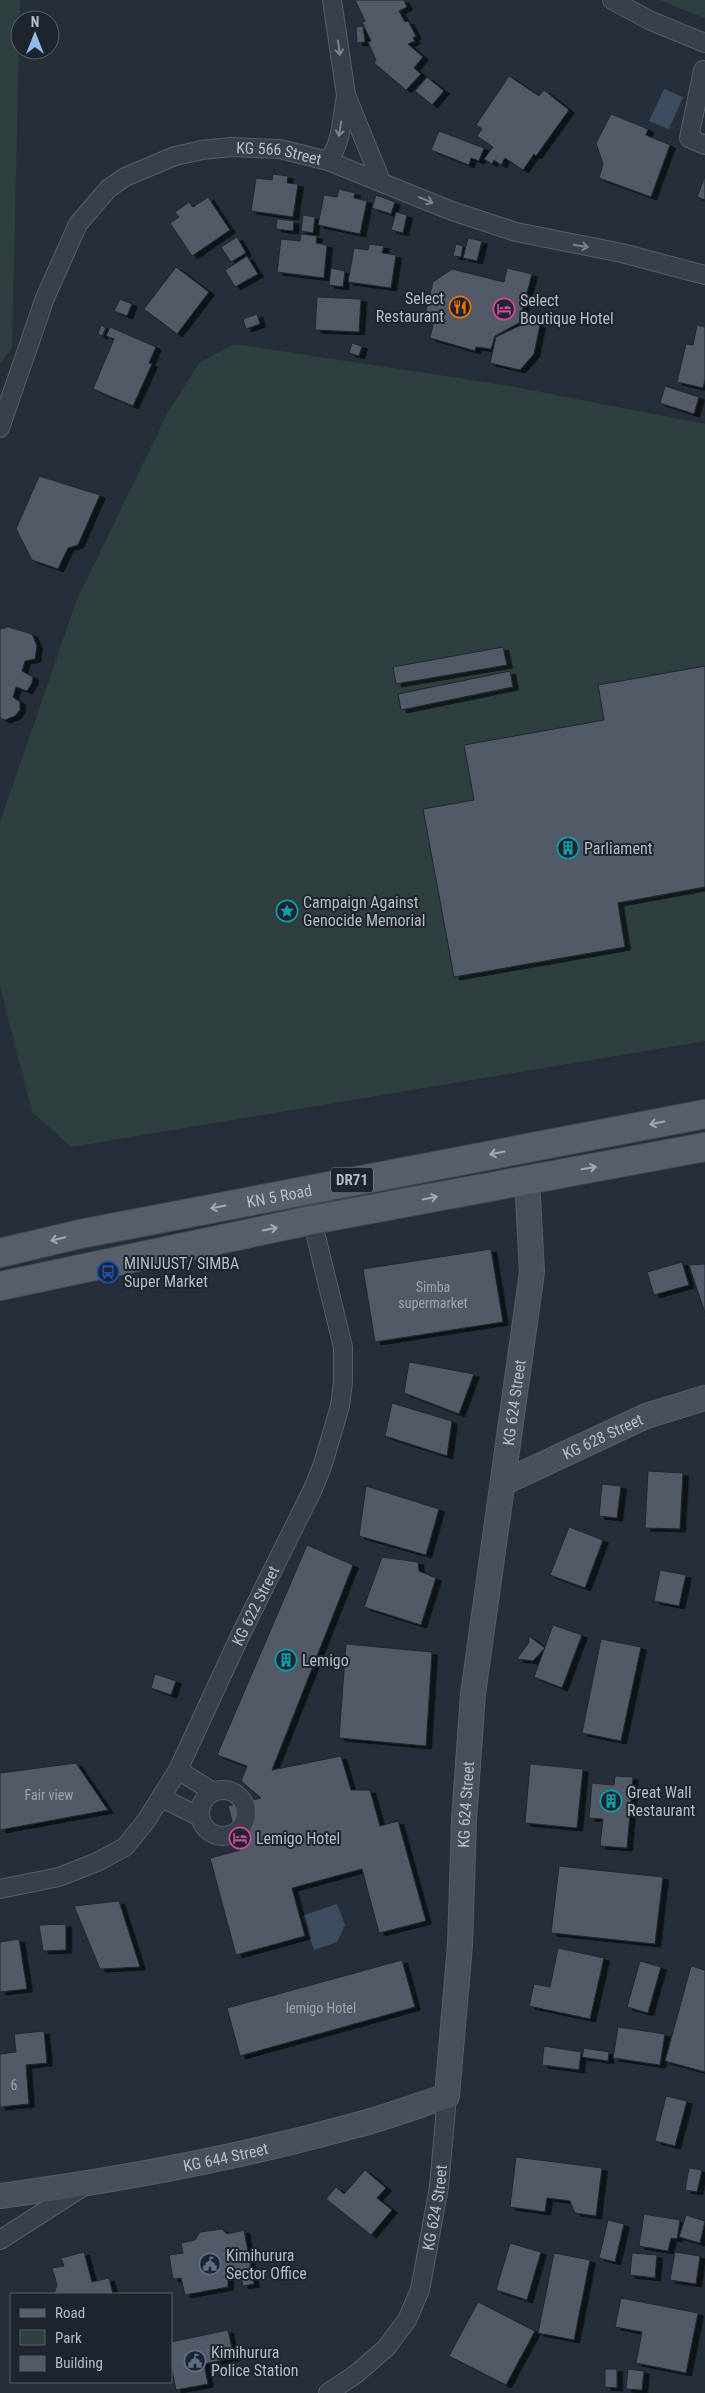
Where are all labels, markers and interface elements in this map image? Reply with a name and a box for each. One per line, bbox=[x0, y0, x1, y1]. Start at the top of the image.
north arrow bbox=[10, 10, 60, 60]
text: N bbox=[31, 14, 39, 30]
one-way arrow bbox=[334, 40, 344, 56]
one-way arrow bbox=[335, 121, 345, 137]
street label: KG 566 Street bbox=[236, 138, 324, 169]
one-way arrow bbox=[418, 196, 433, 205]
one-way arrow bbox=[573, 241, 589, 251]
place label: Select Restaurant bbox=[376, 289, 444, 326]
place label: Select Boutique Hotel bbox=[520, 291, 614, 328]
restaurant icon: Select Restaurant bbox=[448, 295, 472, 319]
hotel icon: Select Boutique Hotel bbox=[492, 297, 516, 321]
building icon: Parliament bbox=[556, 836, 580, 860]
place label: Parliament bbox=[584, 839, 653, 858]
place label: Campaign Against Genocide Memorial bbox=[303, 893, 425, 930]
place icon: Campaign Against Genocide Memorial bbox=[275, 899, 299, 923]
one-way arrow bbox=[649, 1118, 665, 1128]
one-way arrow bbox=[490, 1148, 506, 1158]
one-way arrow bbox=[581, 1163, 597, 1173]
road number: DR71 bbox=[331, 1168, 373, 1192]
street label: KN 5 Road bbox=[245, 1180, 313, 1211]
one-way arrow bbox=[421, 1192, 437, 1202]
one-way arrow bbox=[210, 1202, 226, 1212]
one-way arrow bbox=[262, 1224, 278, 1233]
one-way arrow bbox=[51, 1235, 67, 1244]
place label: MINIJUST/ SIMBA Super Market bbox=[124, 1254, 239, 1291]
bus stop icon: MINIJUST/ SIMBA Super Market bbox=[96, 1260, 120, 1284]
house number: Simba supermarket bbox=[398, 1279, 468, 1311]
street label: KG 624 Street bbox=[498, 1358, 529, 1447]
street label: KG 628 Street bbox=[559, 1409, 646, 1463]
street label: KG 622 Street bbox=[227, 1562, 283, 1648]
building icon: Lemigo bbox=[274, 1648, 298, 1672]
place label: Lemigo bbox=[302, 1651, 349, 1670]
street label: KG 624 Street bbox=[454, 1760, 478, 1848]
place label: Great Wall Restaurant bbox=[627, 1783, 695, 1820]
house number: Fair view bbox=[25, 1787, 73, 1803]
building icon: Great Wall Restaurant bbox=[599, 1789, 623, 1813]
hotel icon: Lemigo Hotel bbox=[228, 1826, 252, 1850]
place label: Lemigo Hotel bbox=[256, 1829, 340, 1848]
house number: lemigo Hotel bbox=[286, 2000, 356, 2016]
house number: 6 bbox=[11, 2077, 18, 2093]
street label: KG 644 Street bbox=[181, 2138, 270, 2175]
street label: KG 624 Street bbox=[418, 2164, 450, 2252]
place label: Kimihurura Sector Office bbox=[226, 2246, 307, 2283]
public building icon: Kimihurura Sector Office bbox=[198, 2252, 222, 2276]
legend bbox=[10, 2293, 172, 2383]
text: Road bbox=[55, 2304, 85, 2322]
text: Park bbox=[55, 2329, 82, 2347]
place label: Kimihurura Police Station bbox=[211, 2343, 299, 2380]
public building icon: Kimihurura Police Station bbox=[183, 2349, 207, 2373]
text: Building bbox=[55, 2354, 103, 2372]

